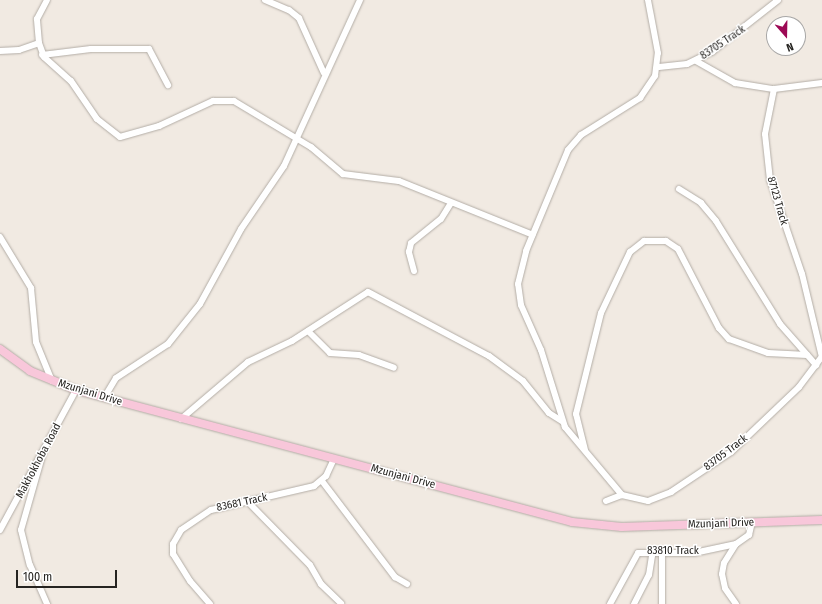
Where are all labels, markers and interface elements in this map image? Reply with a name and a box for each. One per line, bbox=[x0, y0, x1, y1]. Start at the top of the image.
north arrow bbox=[766, 16, 806, 56]
street label: 83705 Track bbox=[698, 23, 748, 63]
text: N bbox=[785, 40, 795, 54]
street label: 87123 Track bbox=[764, 175, 790, 227]
street label: Mzunjani Drive bbox=[56, 377, 124, 409]
street label: Makhokhoba Road bbox=[14, 421, 64, 501]
street label: 83705 Track bbox=[701, 432, 751, 474]
street label: Mzunjani Drive bbox=[369, 462, 437, 492]
street label: 83681 Track bbox=[215, 491, 269, 515]
street label: Mzunjani Drive bbox=[688, 516, 754, 532]
street label: 83810 Track bbox=[647, 544, 699, 558]
scale bar bbox=[18, 562, 119, 588]
text: 100 m bbox=[23, 570, 52, 584]

